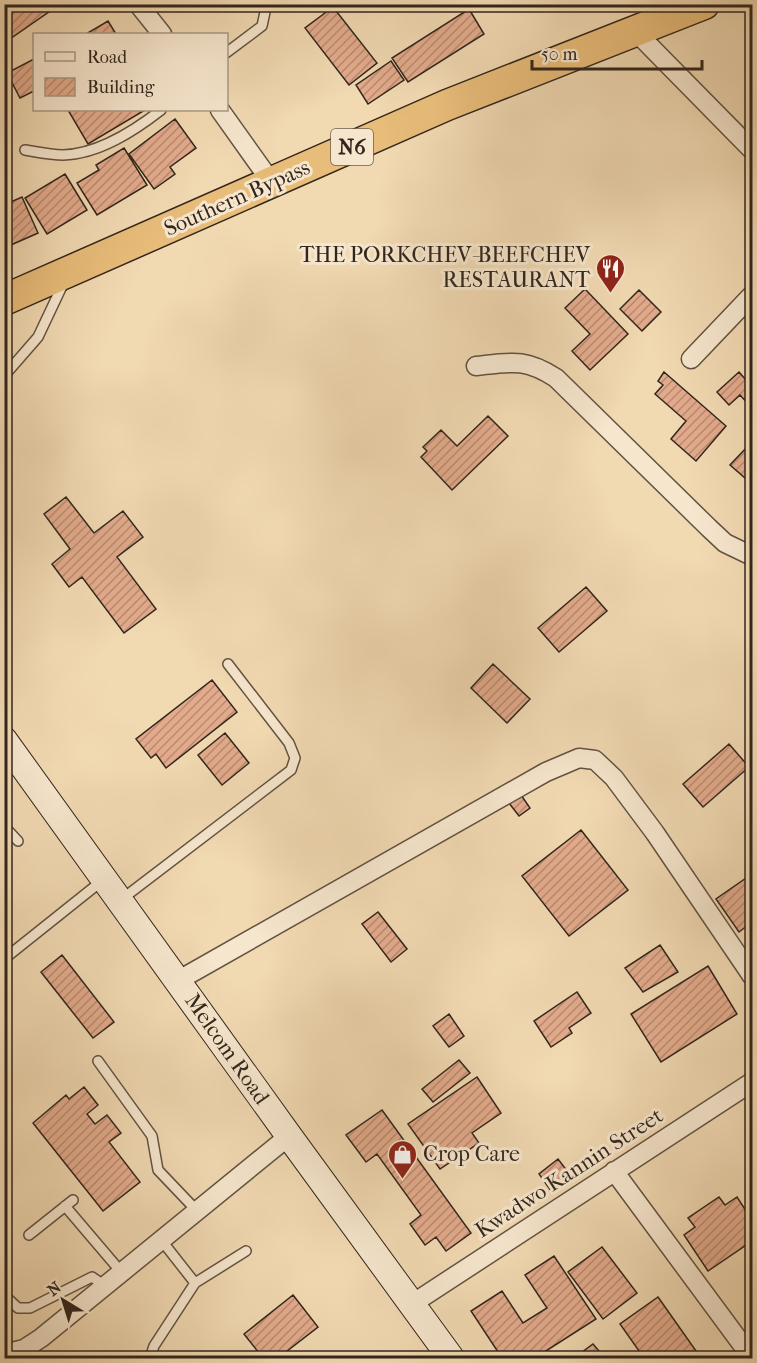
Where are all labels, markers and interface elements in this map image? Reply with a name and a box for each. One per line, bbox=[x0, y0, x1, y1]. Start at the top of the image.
legend bbox=[33, 33, 228, 111]
scale bar bbox=[532, 33, 702, 71]
text: 50 m bbox=[541, 44, 578, 65]
text: Road bbox=[87, 47, 127, 68]
text: Building bbox=[87, 77, 155, 98]
road number: N6 bbox=[331, 129, 373, 165]
street label: Southern Bypass bbox=[160, 154, 314, 242]
place label: THE PORKCHEV-BEEFCHEV RESTAURANT bbox=[299, 242, 591, 293]
restaurant icon: THE PORKCHEV-BEEFCHEV RESTAURANT bbox=[595, 252, 627, 294]
street label: Melcom Road bbox=[179, 989, 275, 1110]
street label: Kwadwo Kannin Street bbox=[470, 1102, 668, 1243]
shop icon: Crop Care bbox=[386, 1138, 418, 1180]
place label: Crop Care bbox=[423, 1141, 520, 1167]
north arrow bbox=[33, 1270, 93, 1330]
text: N bbox=[43, 1277, 65, 1300]

